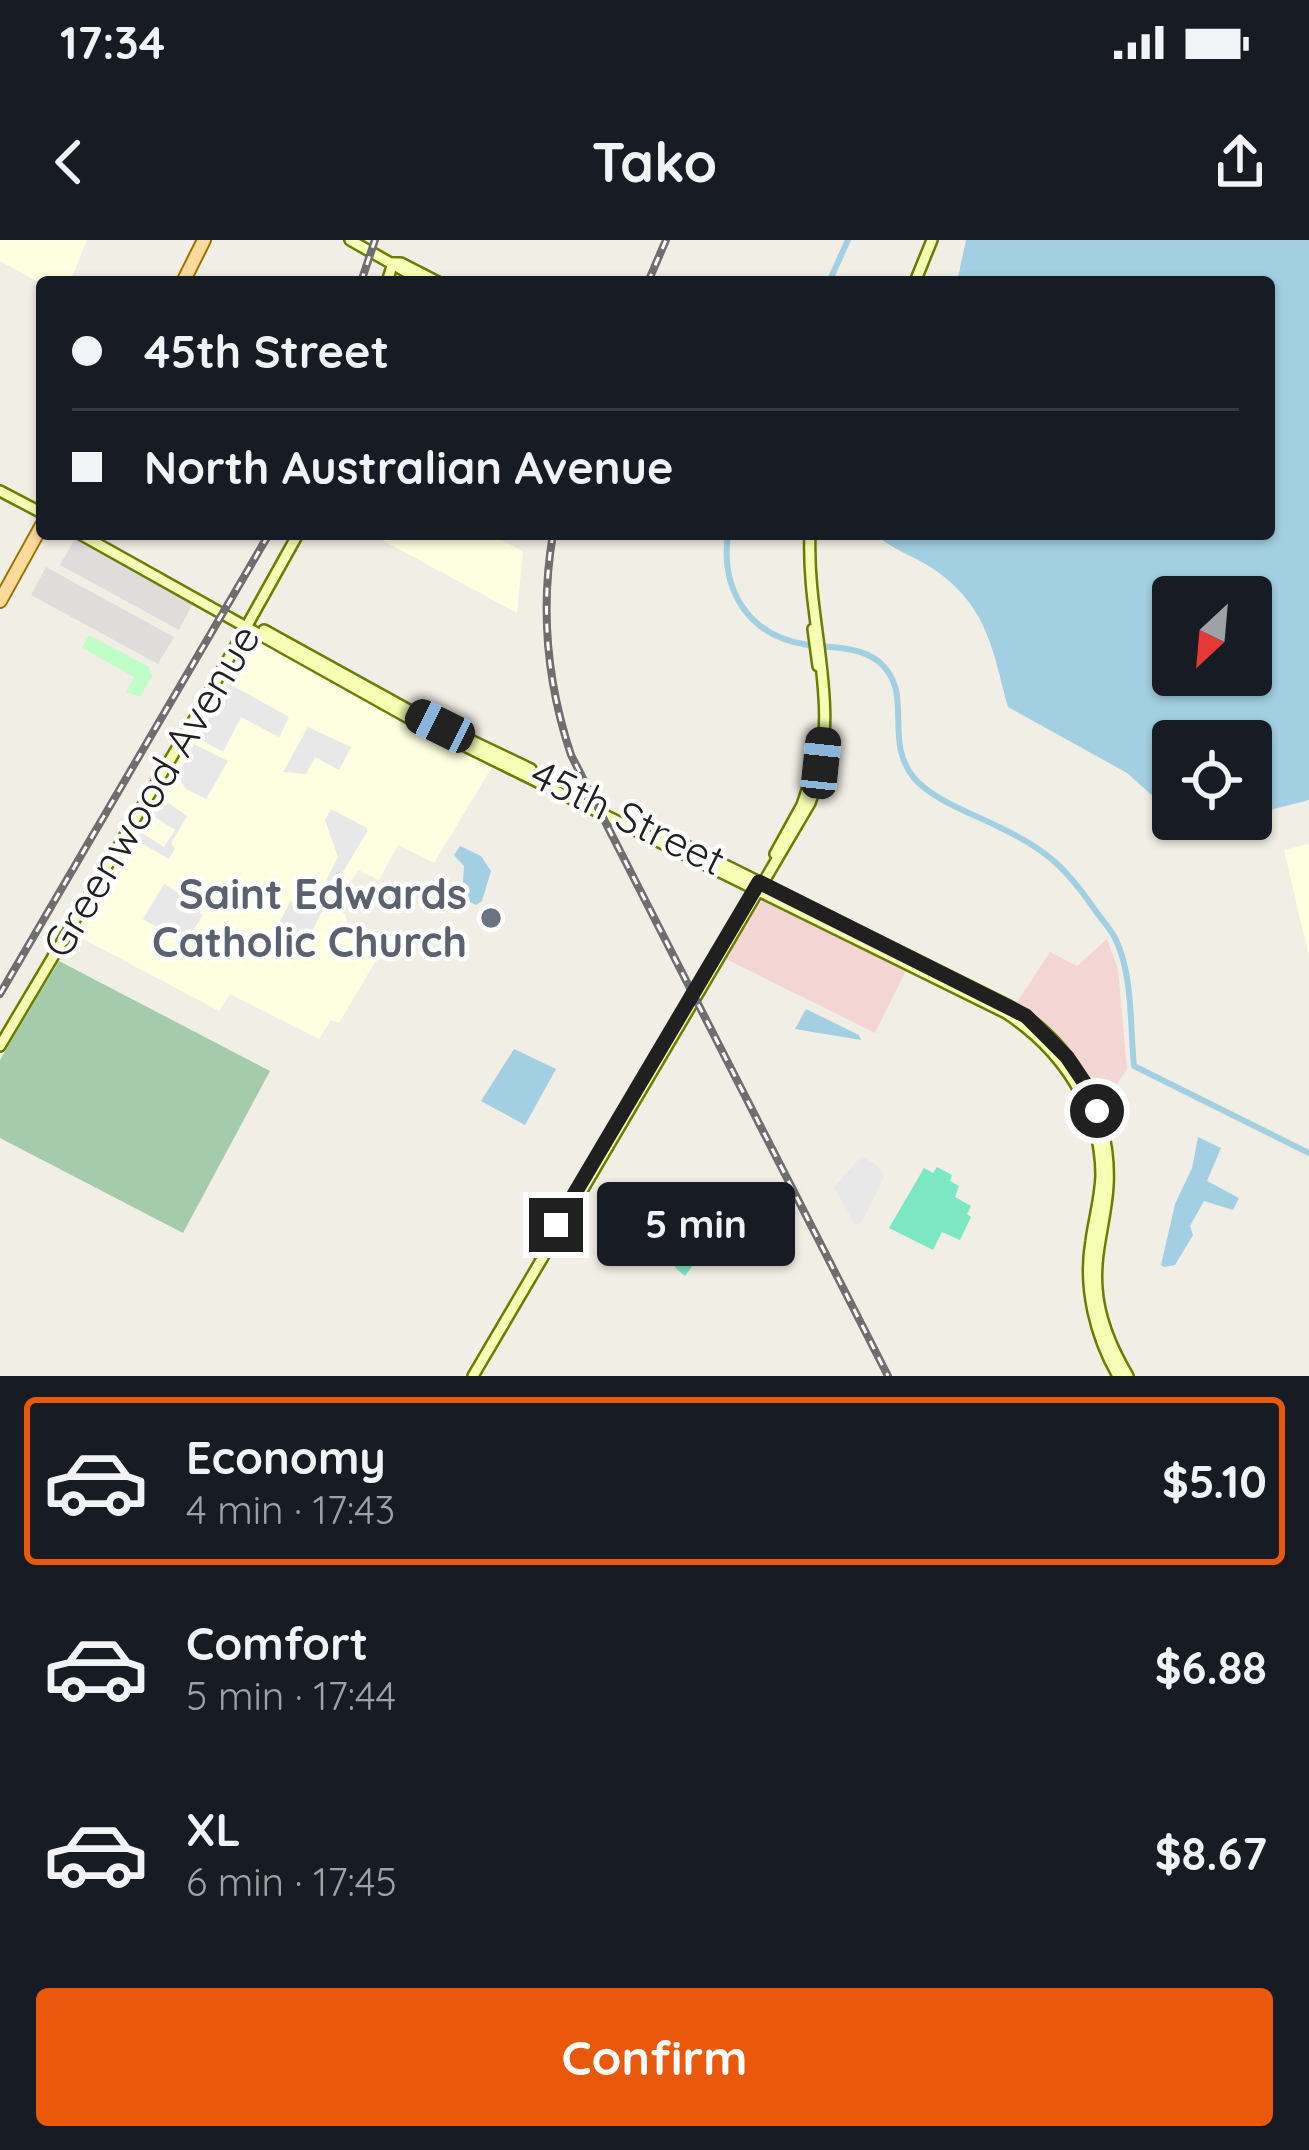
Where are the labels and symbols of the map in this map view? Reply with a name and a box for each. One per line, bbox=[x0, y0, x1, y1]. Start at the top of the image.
north arrow bbox=[1152, 576, 1272, 696]
street label: Greenwood Avenue bbox=[30, 615, 271, 967]
car bbox=[400, 694, 480, 758]
car bbox=[799, 725, 843, 801]
street label: 45th Street bbox=[522, 747, 734, 886]
place label: Saint Edwards Catholic Church bbox=[152, 867, 467, 968]
marker: Saint Edwards Catholic Church bbox=[478, 905, 504, 931]
route start bbox=[1070, 1084, 1124, 1138]
callout: 5 min bbox=[598, 1183, 796, 1267]
route end bbox=[529, 1198, 583, 1252]

